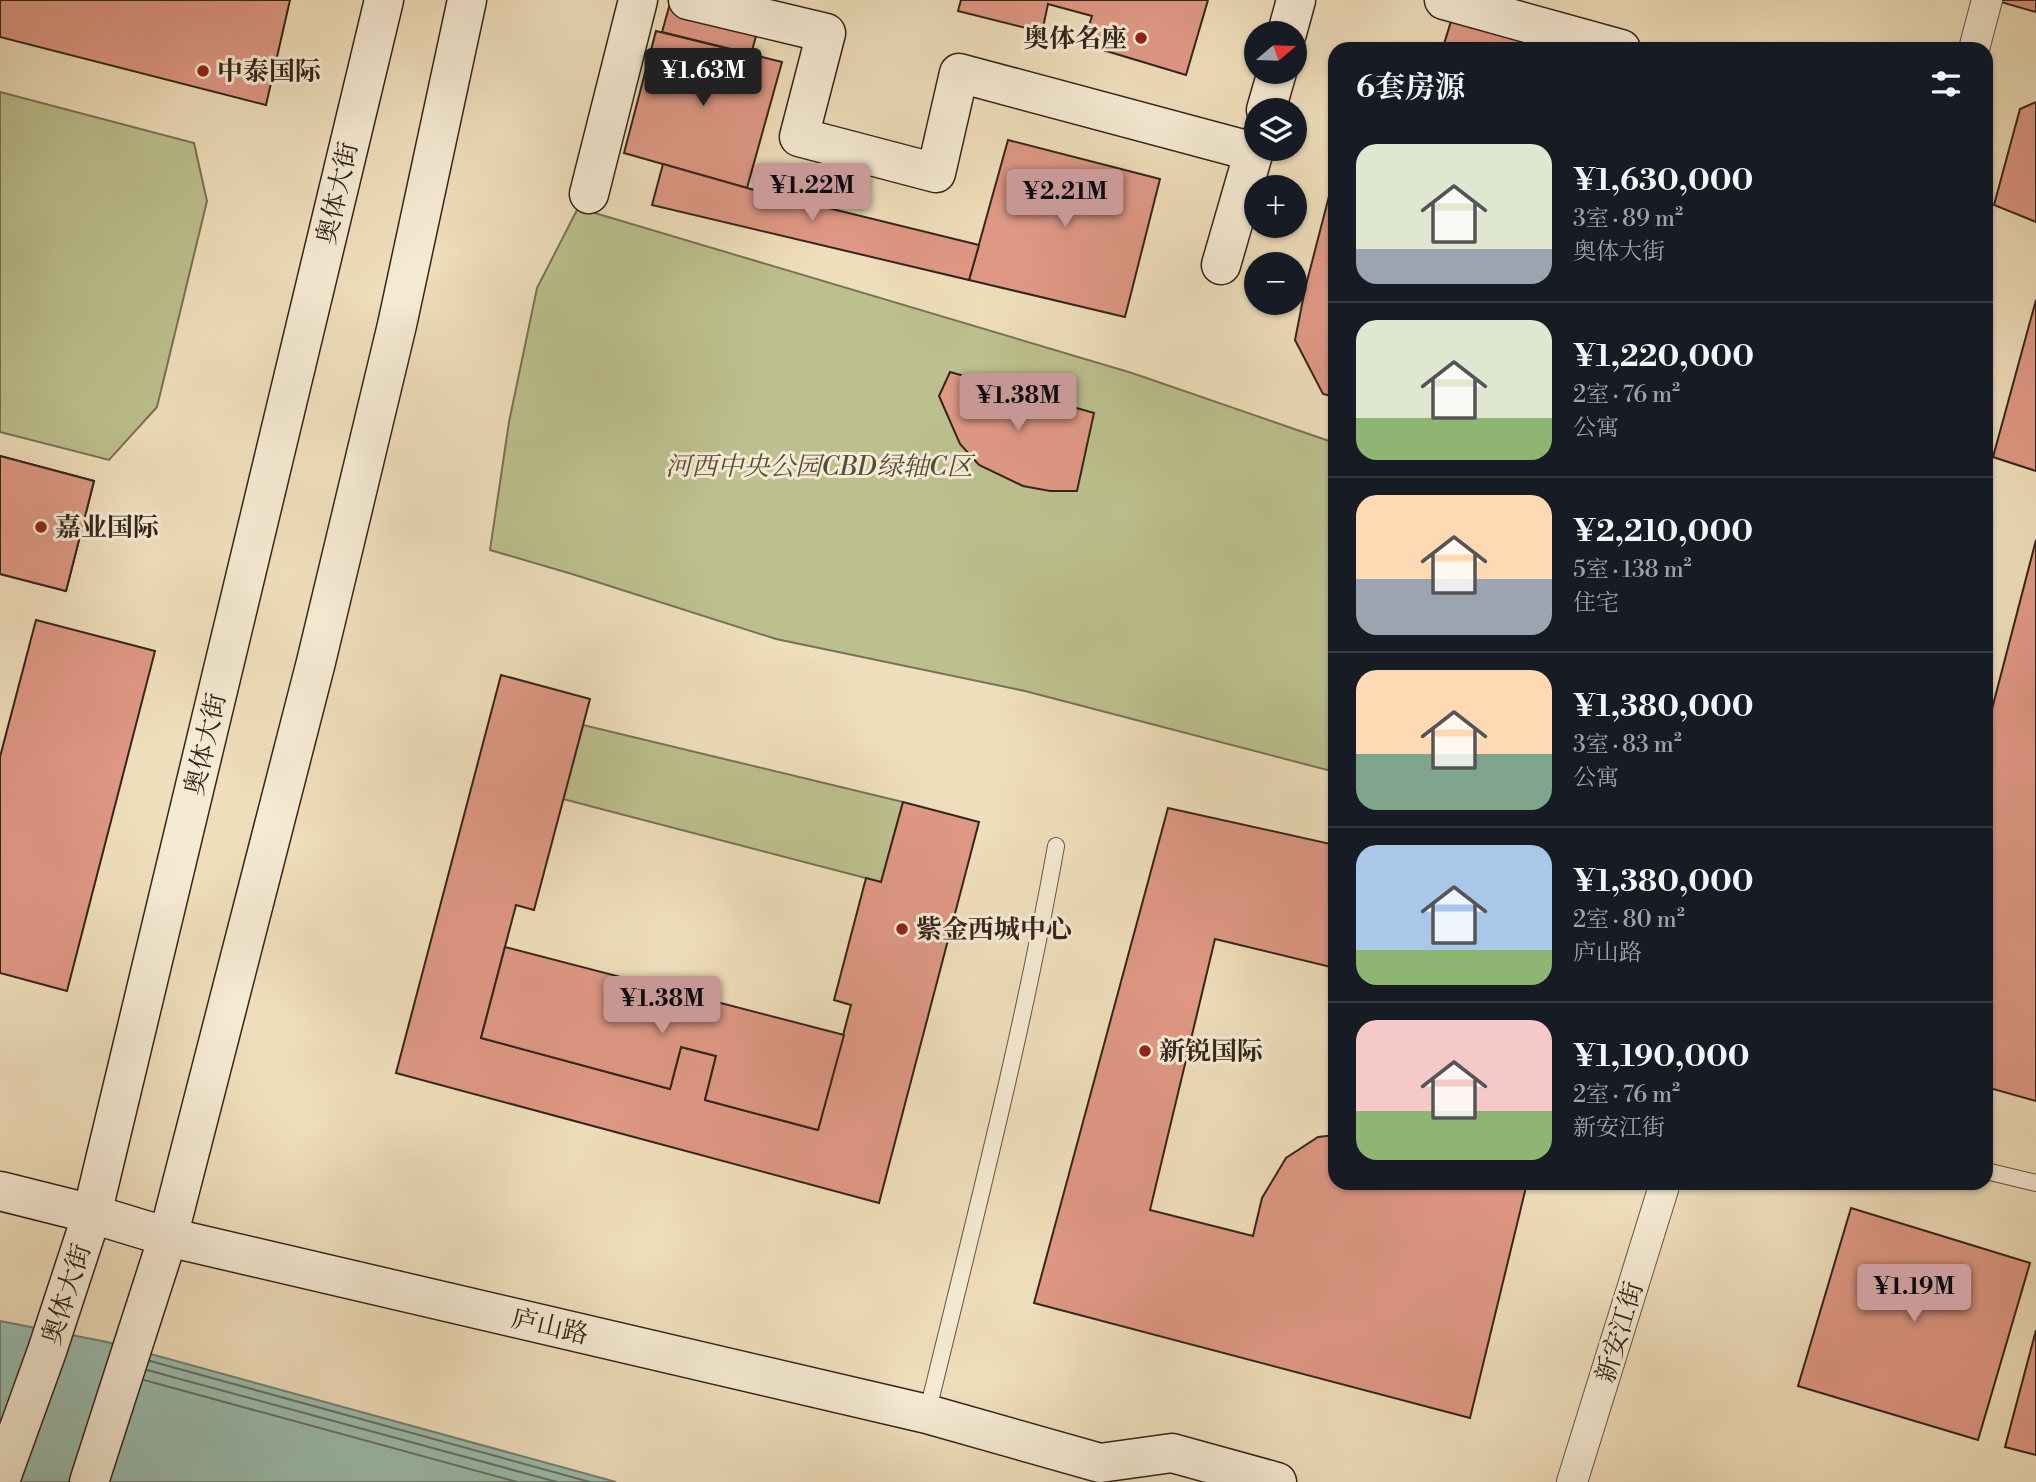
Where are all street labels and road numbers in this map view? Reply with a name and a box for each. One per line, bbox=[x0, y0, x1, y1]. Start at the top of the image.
street label: 奥体大街 bbox=[311, 139, 365, 247]
street label: 奥体大街 bbox=[179, 690, 233, 798]
street label: 奥体大街 bbox=[36, 1240, 98, 1349]
street label: 新安江街 bbox=[1589, 1278, 1650, 1387]
street label: 庐山路 bbox=[508, 1303, 591, 1351]

